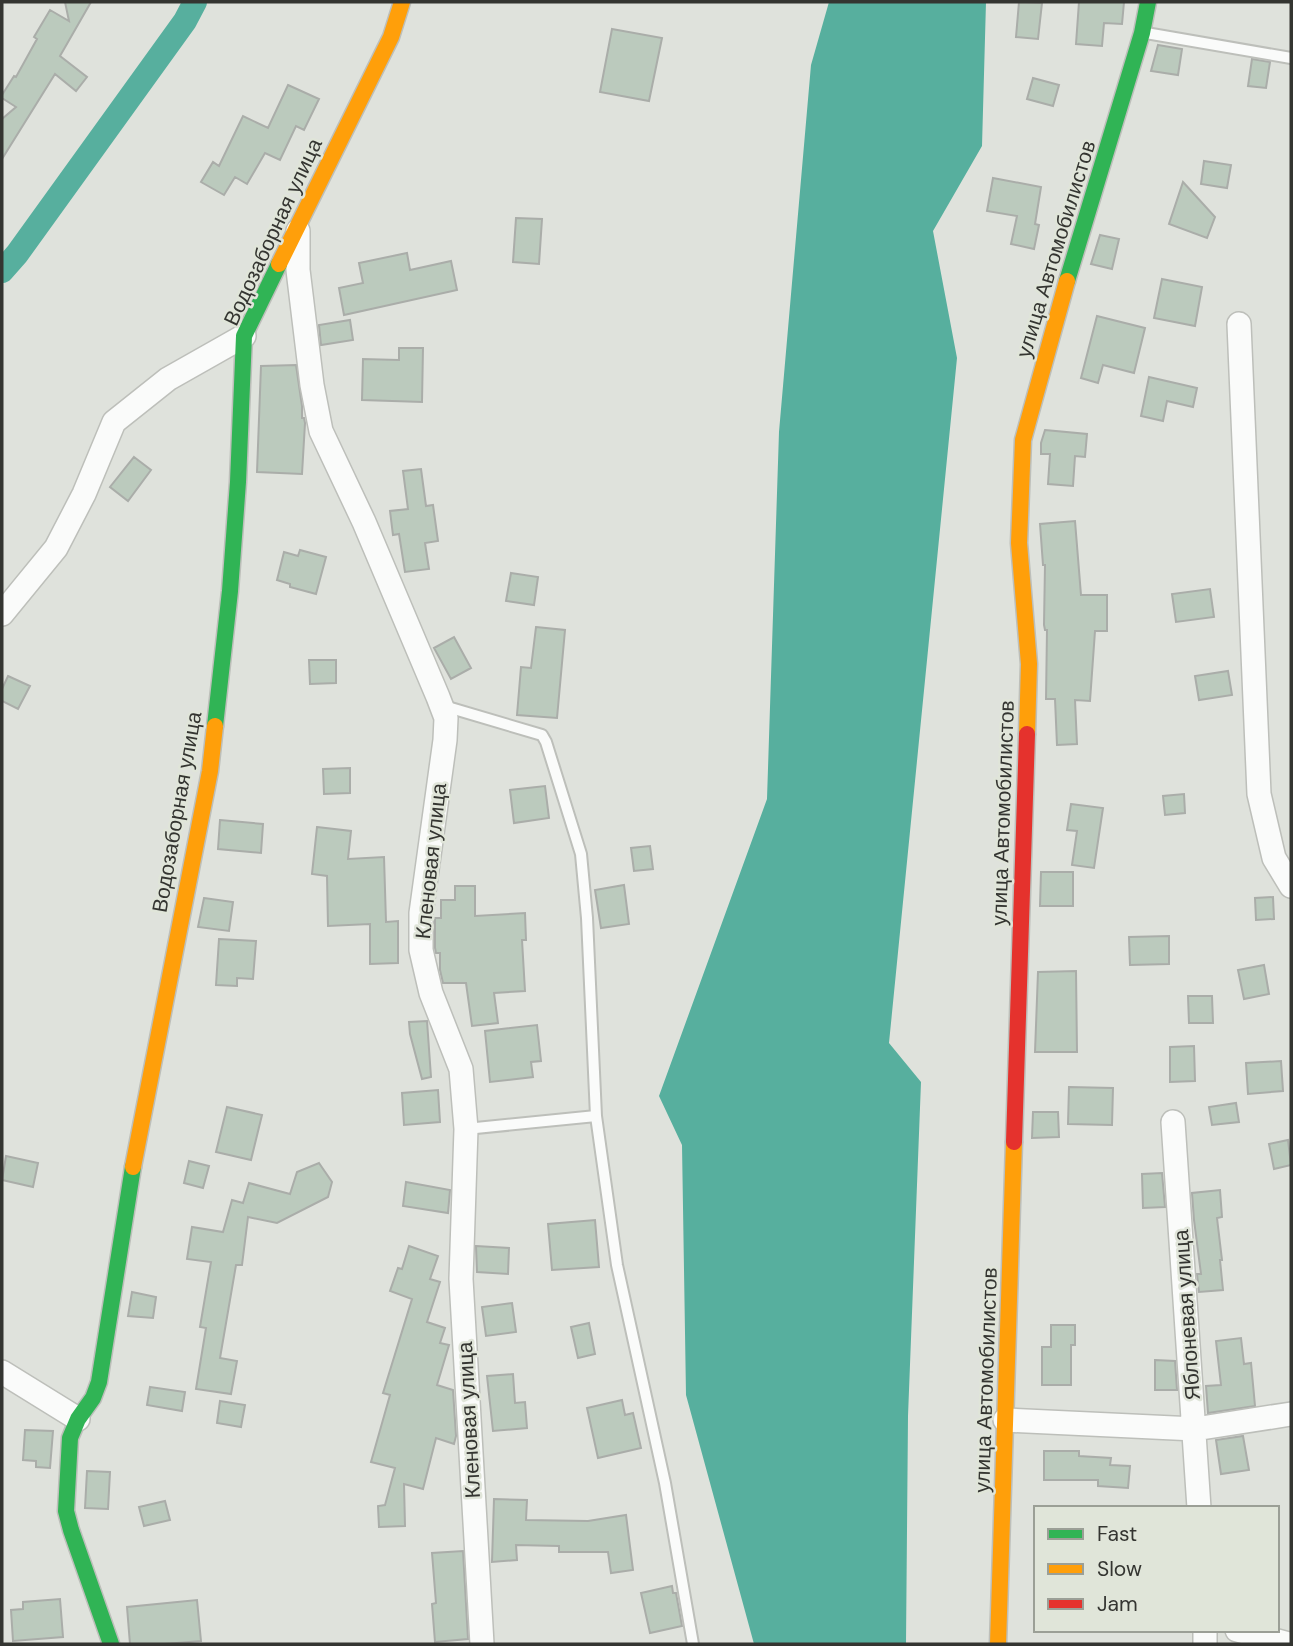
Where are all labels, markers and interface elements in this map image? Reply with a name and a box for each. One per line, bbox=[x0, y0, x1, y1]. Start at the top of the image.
street label: Водозаборная улица bbox=[217, 134, 329, 330]
street label: улица Автомобилистов bbox=[1010, 137, 1102, 361]
street label: улица Автомобилистов bbox=[985, 700, 1021, 926]
street label: Водозаборная улица bbox=[146, 709, 209, 915]
street label: Кленовая улица bbox=[409, 781, 453, 940]
street label: Яблоневая улица bbox=[1167, 1228, 1207, 1401]
street label: улица Автомобилистов bbox=[968, 1267, 1004, 1493]
street label: Кленовая улица bbox=[451, 1341, 487, 1499]
legend bbox=[1034, 1506, 1279, 1632]
text: Fast bbox=[1097, 1520, 1137, 1548]
text: Slow bbox=[1097, 1555, 1142, 1583]
text: Jam bbox=[1097, 1590, 1138, 1618]

